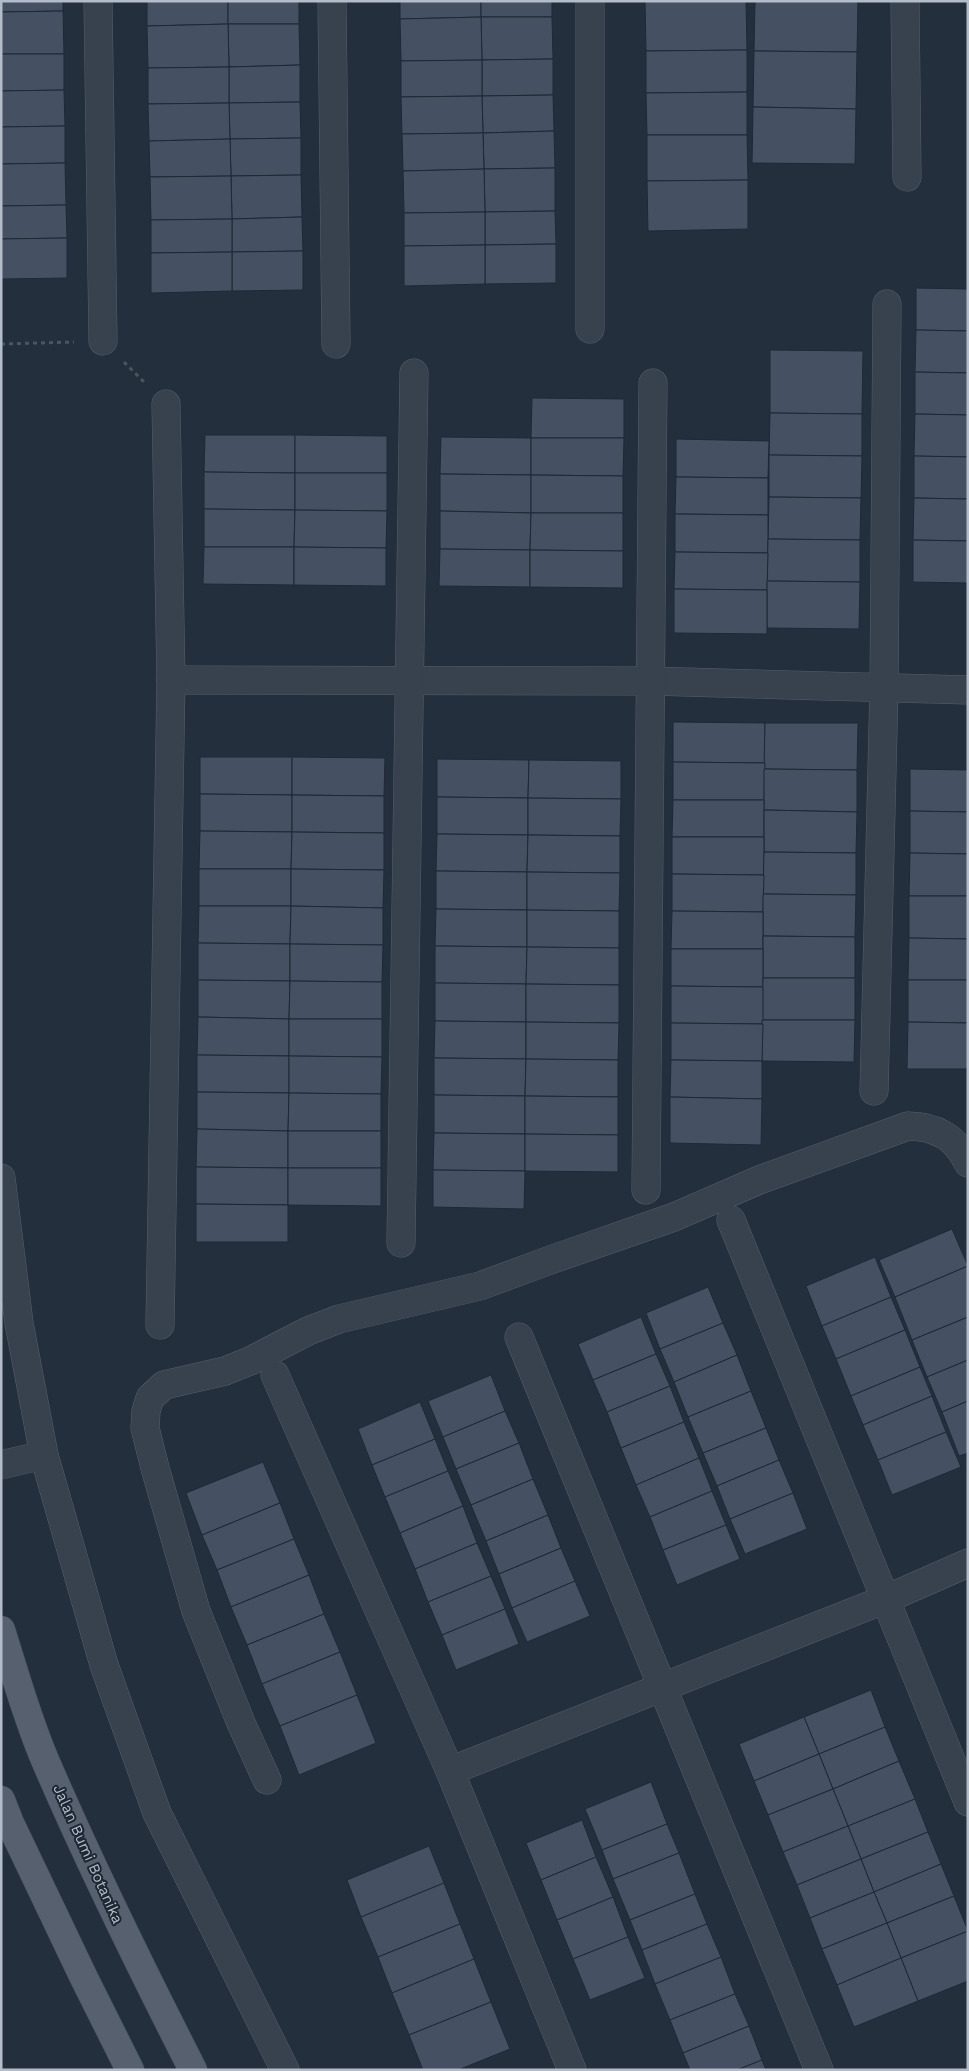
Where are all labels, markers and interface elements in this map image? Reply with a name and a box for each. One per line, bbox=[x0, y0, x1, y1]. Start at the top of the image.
street label: Jalan Bumi Botanika bbox=[49, 1782, 127, 1927]

